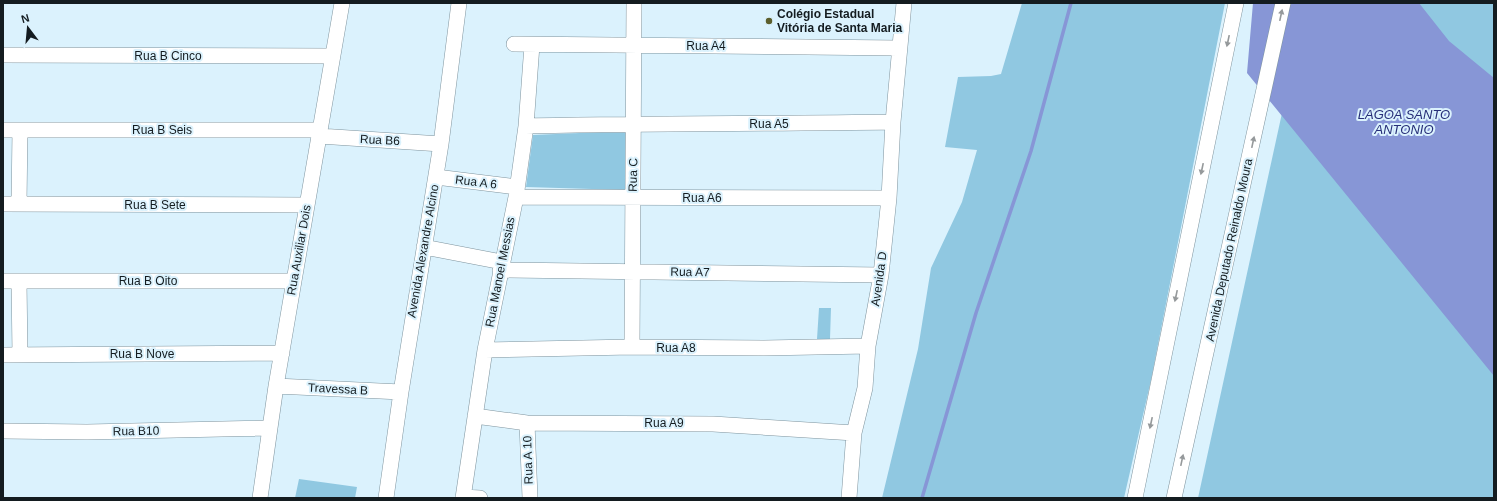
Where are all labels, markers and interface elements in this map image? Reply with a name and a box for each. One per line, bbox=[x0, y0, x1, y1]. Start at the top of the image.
place label: Colégio Estadual Vitória de Santa Maria bbox=[777, 7, 902, 35]
north arrow bbox=[8, 8, 48, 48]
one-way arrow bbox=[1278, 8, 1284, 21]
text: N bbox=[20, 12, 31, 25]
marker: Colégio Estadual Vitória de Santa Maria bbox=[764, 16, 774, 26]
one-way arrow bbox=[1225, 35, 1231, 47]
street label: Rua A4 bbox=[686, 39, 726, 53]
street label: Rua B Cinco bbox=[134, 49, 202, 63]
water label: LAGOA SANTO ANTONIO bbox=[1358, 107, 1450, 137]
street label: Rua A5 bbox=[749, 117, 789, 131]
street label: Rua B Seis bbox=[132, 123, 192, 137]
street label: Rua B6 bbox=[360, 132, 401, 148]
one-way arrow bbox=[1250, 135, 1256, 148]
street label: Avenida Deputado Reinaldo Moura bbox=[1203, 157, 1255, 343]
street label: Rua C bbox=[626, 158, 640, 192]
one-way arrow bbox=[1199, 162, 1205, 175]
street label: Rua A 6 bbox=[454, 172, 498, 192]
street label: Avenida Alexandre Alcino bbox=[404, 183, 442, 319]
street label: Rua A6 bbox=[682, 191, 722, 205]
street label: Rua B Sete bbox=[124, 198, 186, 212]
street label: Rua Auxiliar Dois bbox=[284, 204, 314, 296]
street label: Rua Manoel Messias bbox=[482, 216, 518, 328]
street label: Avenida D bbox=[868, 250, 890, 307]
street label: Rua A7 bbox=[670, 265, 710, 279]
street label: Rua B Oito bbox=[119, 274, 178, 288]
one-way arrow bbox=[1173, 290, 1179, 302]
street label: Rua A8 bbox=[656, 341, 696, 355]
street label: Rua B Nove bbox=[110, 347, 175, 361]
street label: Travessa B bbox=[308, 380, 368, 398]
street label: Rua A9 bbox=[644, 416, 684, 430]
one-way arrow bbox=[1147, 417, 1153, 430]
street label: Rua B10 bbox=[113, 424, 160, 438]
street label: Rua A 10 bbox=[520, 435, 536, 485]
one-way arrow bbox=[1180, 454, 1186, 466]

